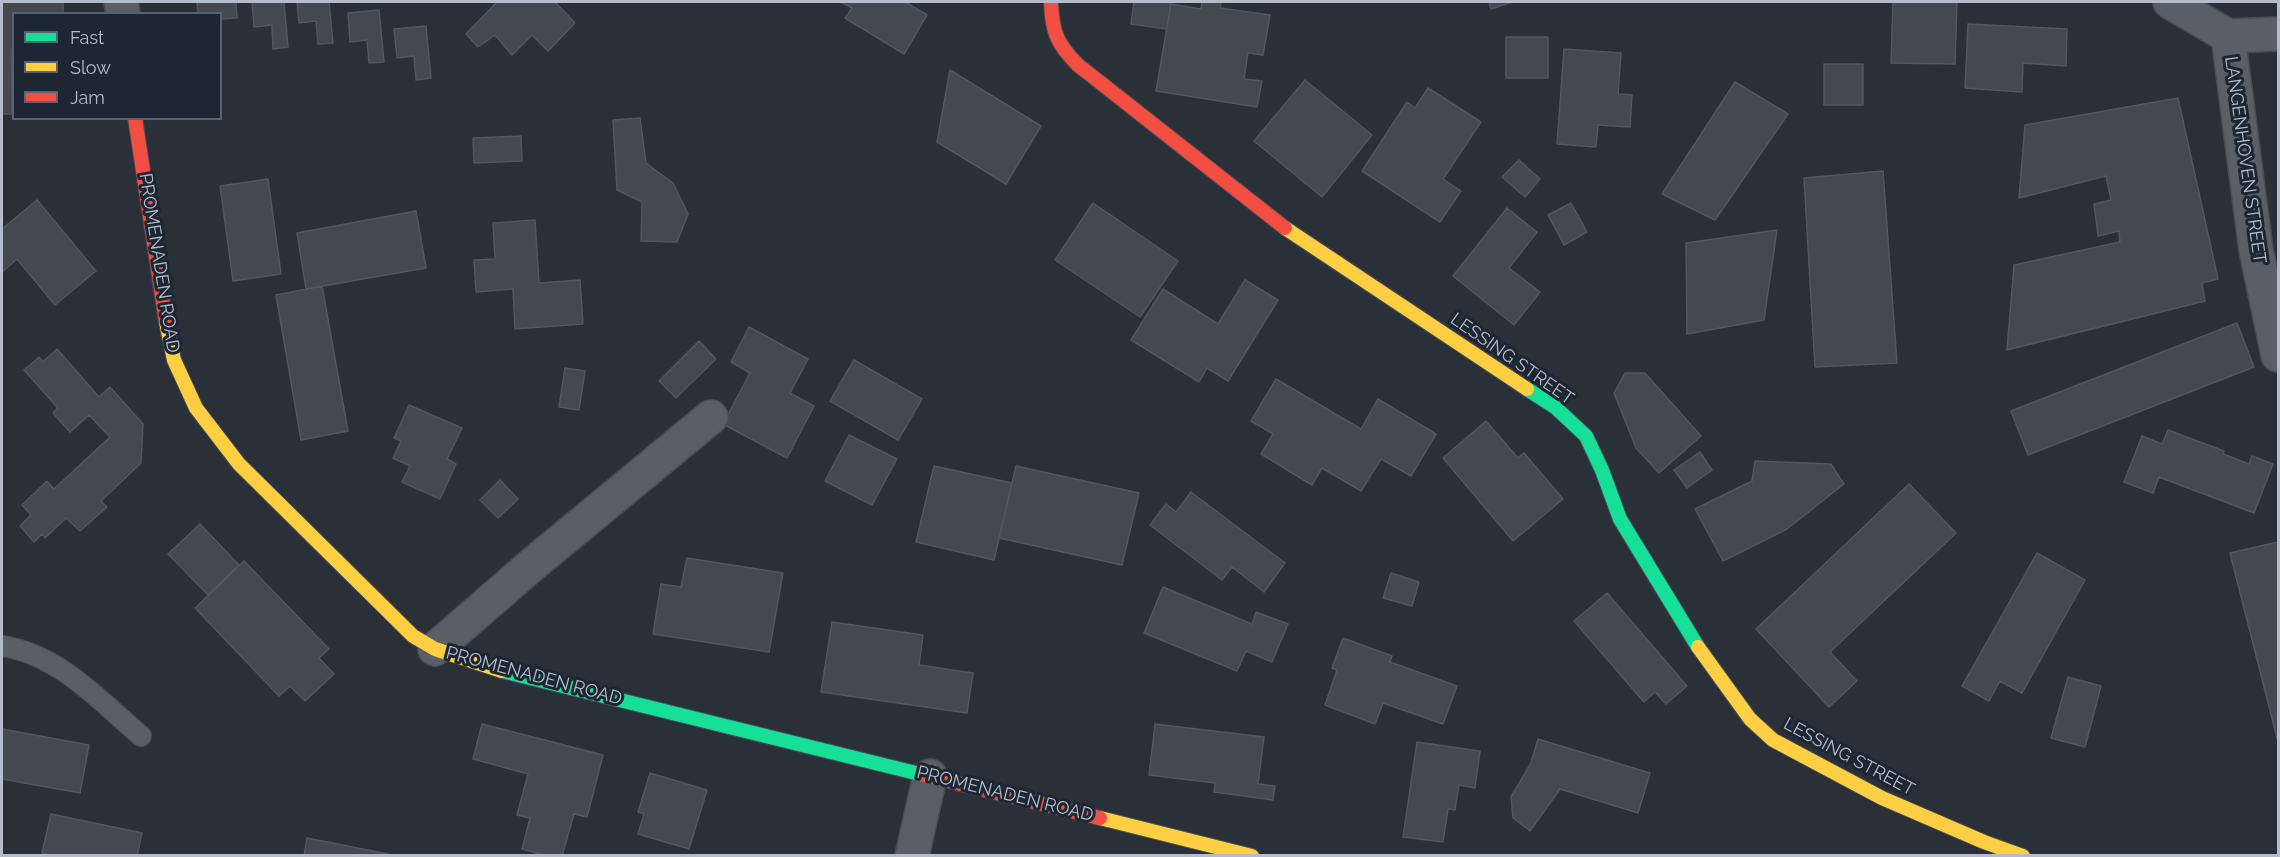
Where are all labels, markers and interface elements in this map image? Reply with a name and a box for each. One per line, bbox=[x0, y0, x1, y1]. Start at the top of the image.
legend bbox=[12, 12, 222, 120]
text: Fast bbox=[70, 27, 104, 48]
street label: LANGENHOVEN STREET bbox=[2220, 55, 2270, 265]
text: Slow bbox=[70, 57, 111, 78]
text: Jam bbox=[70, 87, 105, 108]
street label: PROMENADEN ROAD bbox=[134, 172, 184, 354]
street label: LESSING STREET bbox=[1446, 308, 1578, 410]
street label: PROMENADEN ROAD bbox=[444, 642, 624, 710]
street label: LESSING STREET bbox=[1780, 713, 1918, 801]
street label: PROMENADEN ROAD bbox=[914, 762, 1096, 826]

